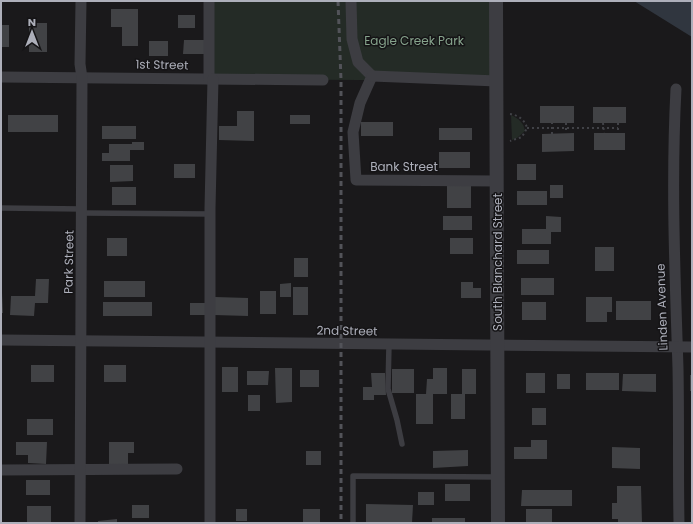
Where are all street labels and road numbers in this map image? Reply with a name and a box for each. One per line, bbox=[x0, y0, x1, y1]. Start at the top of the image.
street label: 1st Street bbox=[135, 56, 189, 73]
street label: Bank Street bbox=[370, 158, 438, 175]
street label: South Blanchard Street bbox=[489, 193, 506, 331]
street label: Park Street bbox=[59, 230, 78, 294]
street label: Linden Avenue bbox=[651, 263, 672, 351]
street label: 2nd Street bbox=[316, 321, 378, 340]

